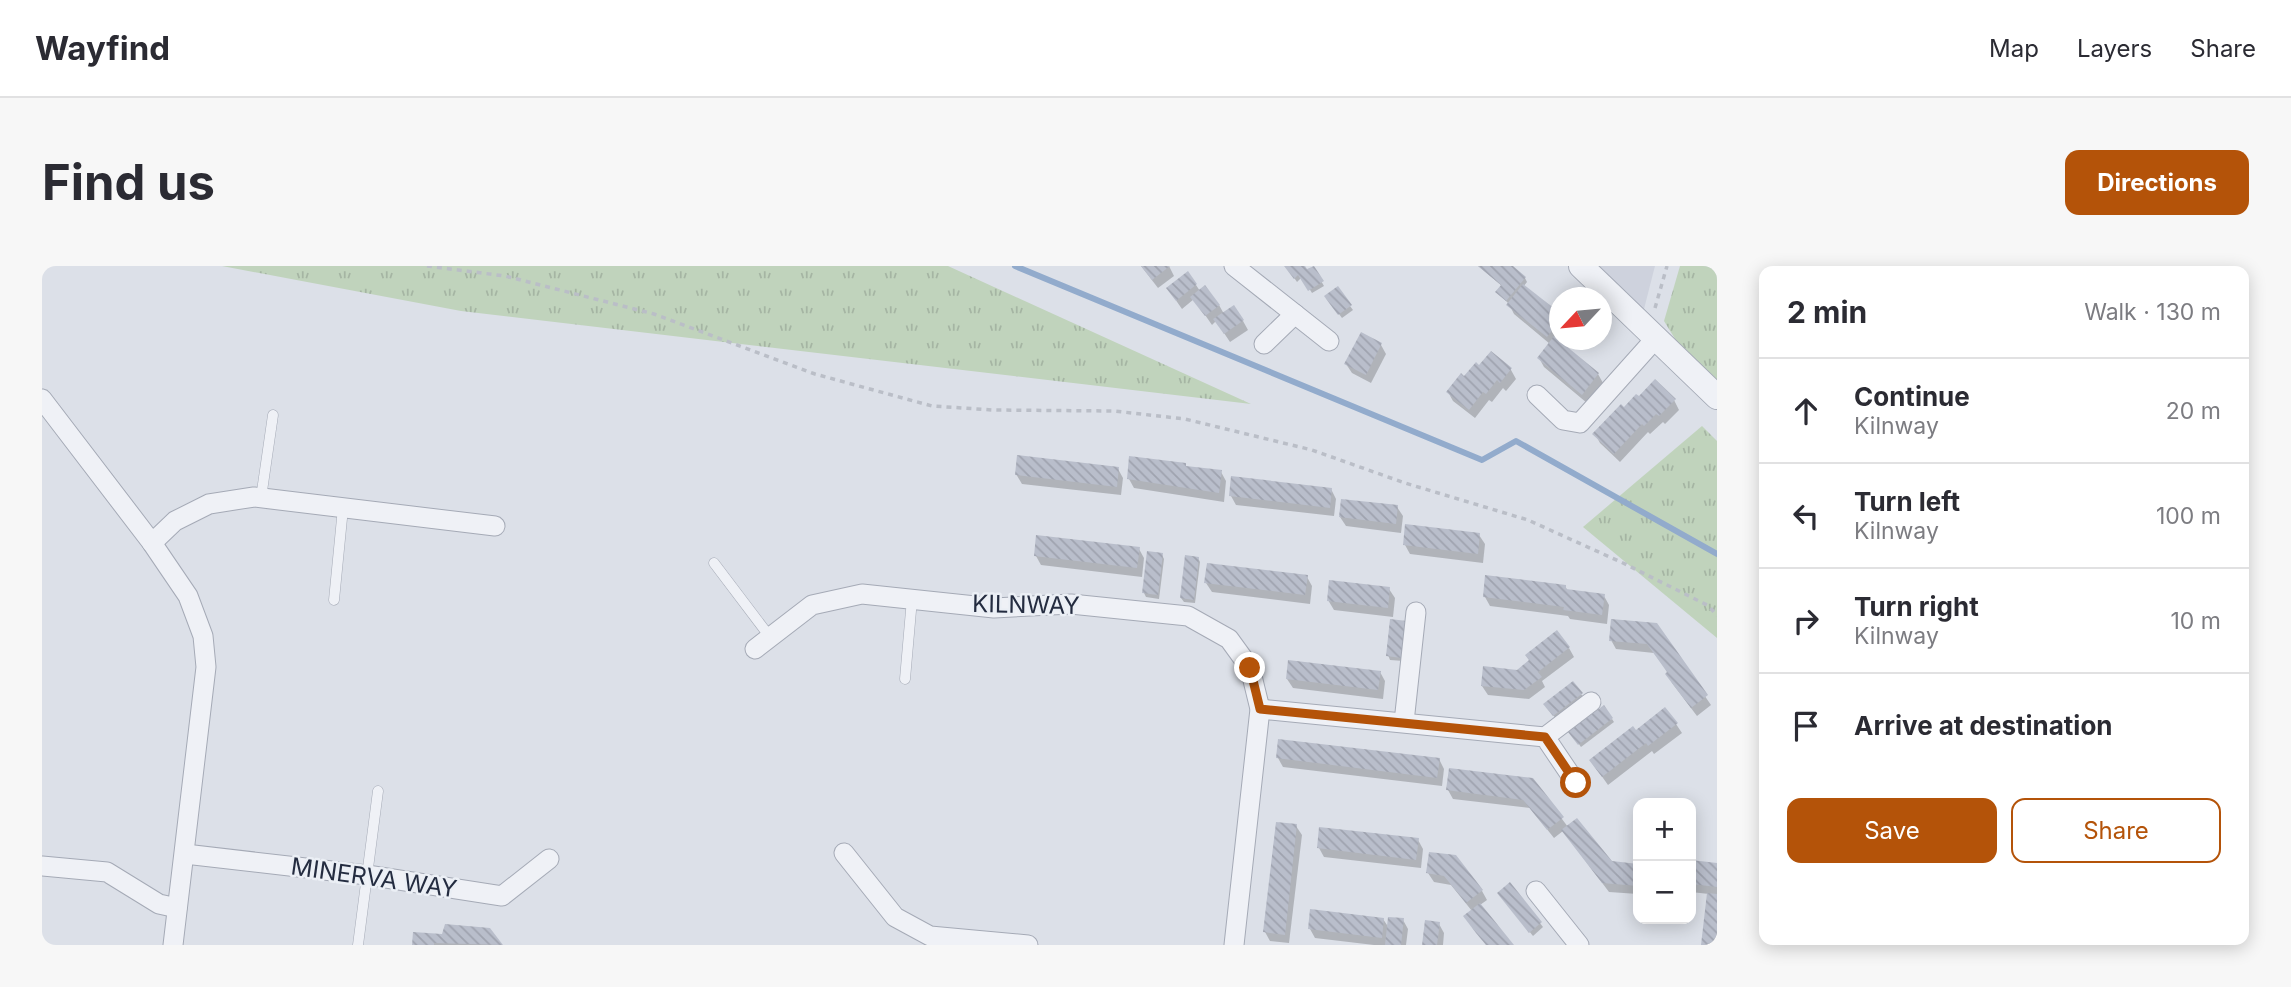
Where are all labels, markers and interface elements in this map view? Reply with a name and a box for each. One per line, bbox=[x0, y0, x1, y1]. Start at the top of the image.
text: Wayfind bbox=[35, 28, 170, 68]
text: Map bbox=[1989, 34, 2039, 63]
text: Layers bbox=[2077, 34, 2152, 63]
text: Share bbox=[2190, 34, 2256, 63]
button: Directions bbox=[2065, 150, 2249, 215]
text: Find us bbox=[42, 153, 215, 212]
north arrow bbox=[1549, 287, 1612, 350]
text: 2 min bbox=[1787, 294, 1867, 330]
text: Walk · 130 m bbox=[2084, 298, 2221, 326]
text: Continue bbox=[1854, 381, 1970, 412]
icon: ahead bbox=[1787, 392, 1825, 430]
text: 20 m bbox=[2166, 397, 2221, 425]
text: Kilnway bbox=[1854, 412, 1939, 440]
text: Turn left bbox=[1854, 486, 1960, 517]
icon: left bbox=[1787, 497, 1825, 535]
text: 100 m bbox=[2156, 502, 2221, 530]
text: Kilnway bbox=[1854, 517, 1939, 545]
street label: KILNWAY bbox=[972, 589, 1080, 620]
text: Turn right bbox=[1854, 591, 1979, 622]
icon: right bbox=[1787, 602, 1825, 640]
text: 10 m bbox=[2171, 607, 2221, 635]
text: Kilnway bbox=[1854, 622, 1939, 650]
route end bbox=[1234, 652, 1265, 683]
icon: arrive bbox=[1787, 707, 1825, 745]
text: Arrive at destination bbox=[1854, 710, 2113, 741]
route start bbox=[1560, 767, 1591, 798]
map controls bbox=[1633, 798, 1696, 924]
button: + bbox=[1633, 798, 1696, 861]
button: Save bbox=[1787, 798, 1997, 863]
button: Share bbox=[2011, 798, 2221, 863]
street label: MINERVA WAY bbox=[289, 852, 459, 904]
button: − bbox=[1633, 861, 1696, 924]

